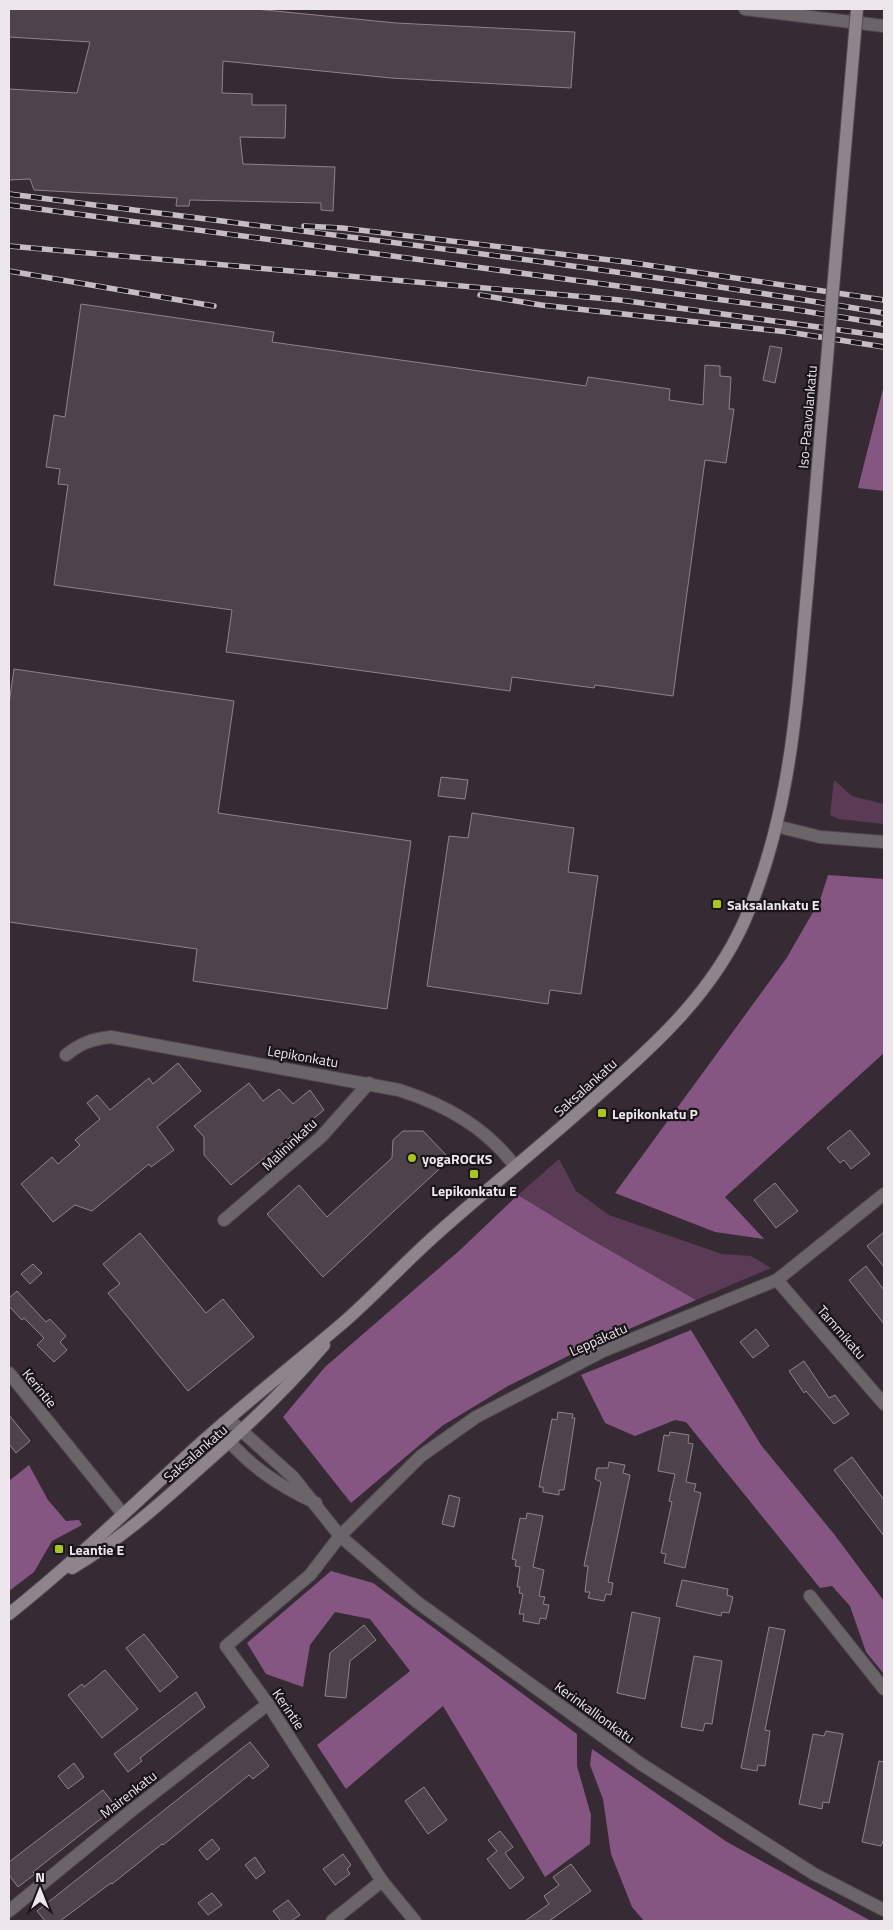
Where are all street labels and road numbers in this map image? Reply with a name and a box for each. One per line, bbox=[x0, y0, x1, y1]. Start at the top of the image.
street label: Iso-Paavolankatu bbox=[792, 365, 822, 469]
street label: Lepikonkatu bbox=[266, 1039, 340, 1073]
street label: Saksalankatu bbox=[549, 1053, 621, 1121]
street label: Malininkatu bbox=[257, 1113, 321, 1175]
street label: Tammikatu bbox=[813, 1300, 871, 1364]
street label: Leppäkatu bbox=[566, 1317, 630, 1361]
street label: Kerintie bbox=[18, 1364, 62, 1412]
street label: Saksalankatu bbox=[158, 1419, 232, 1487]
street label: Kerinkallionkatu bbox=[551, 1676, 639, 1748]
street label: Kerintie bbox=[268, 1684, 310, 1734]
street label: Mairenkatu bbox=[95, 1765, 161, 1823]

